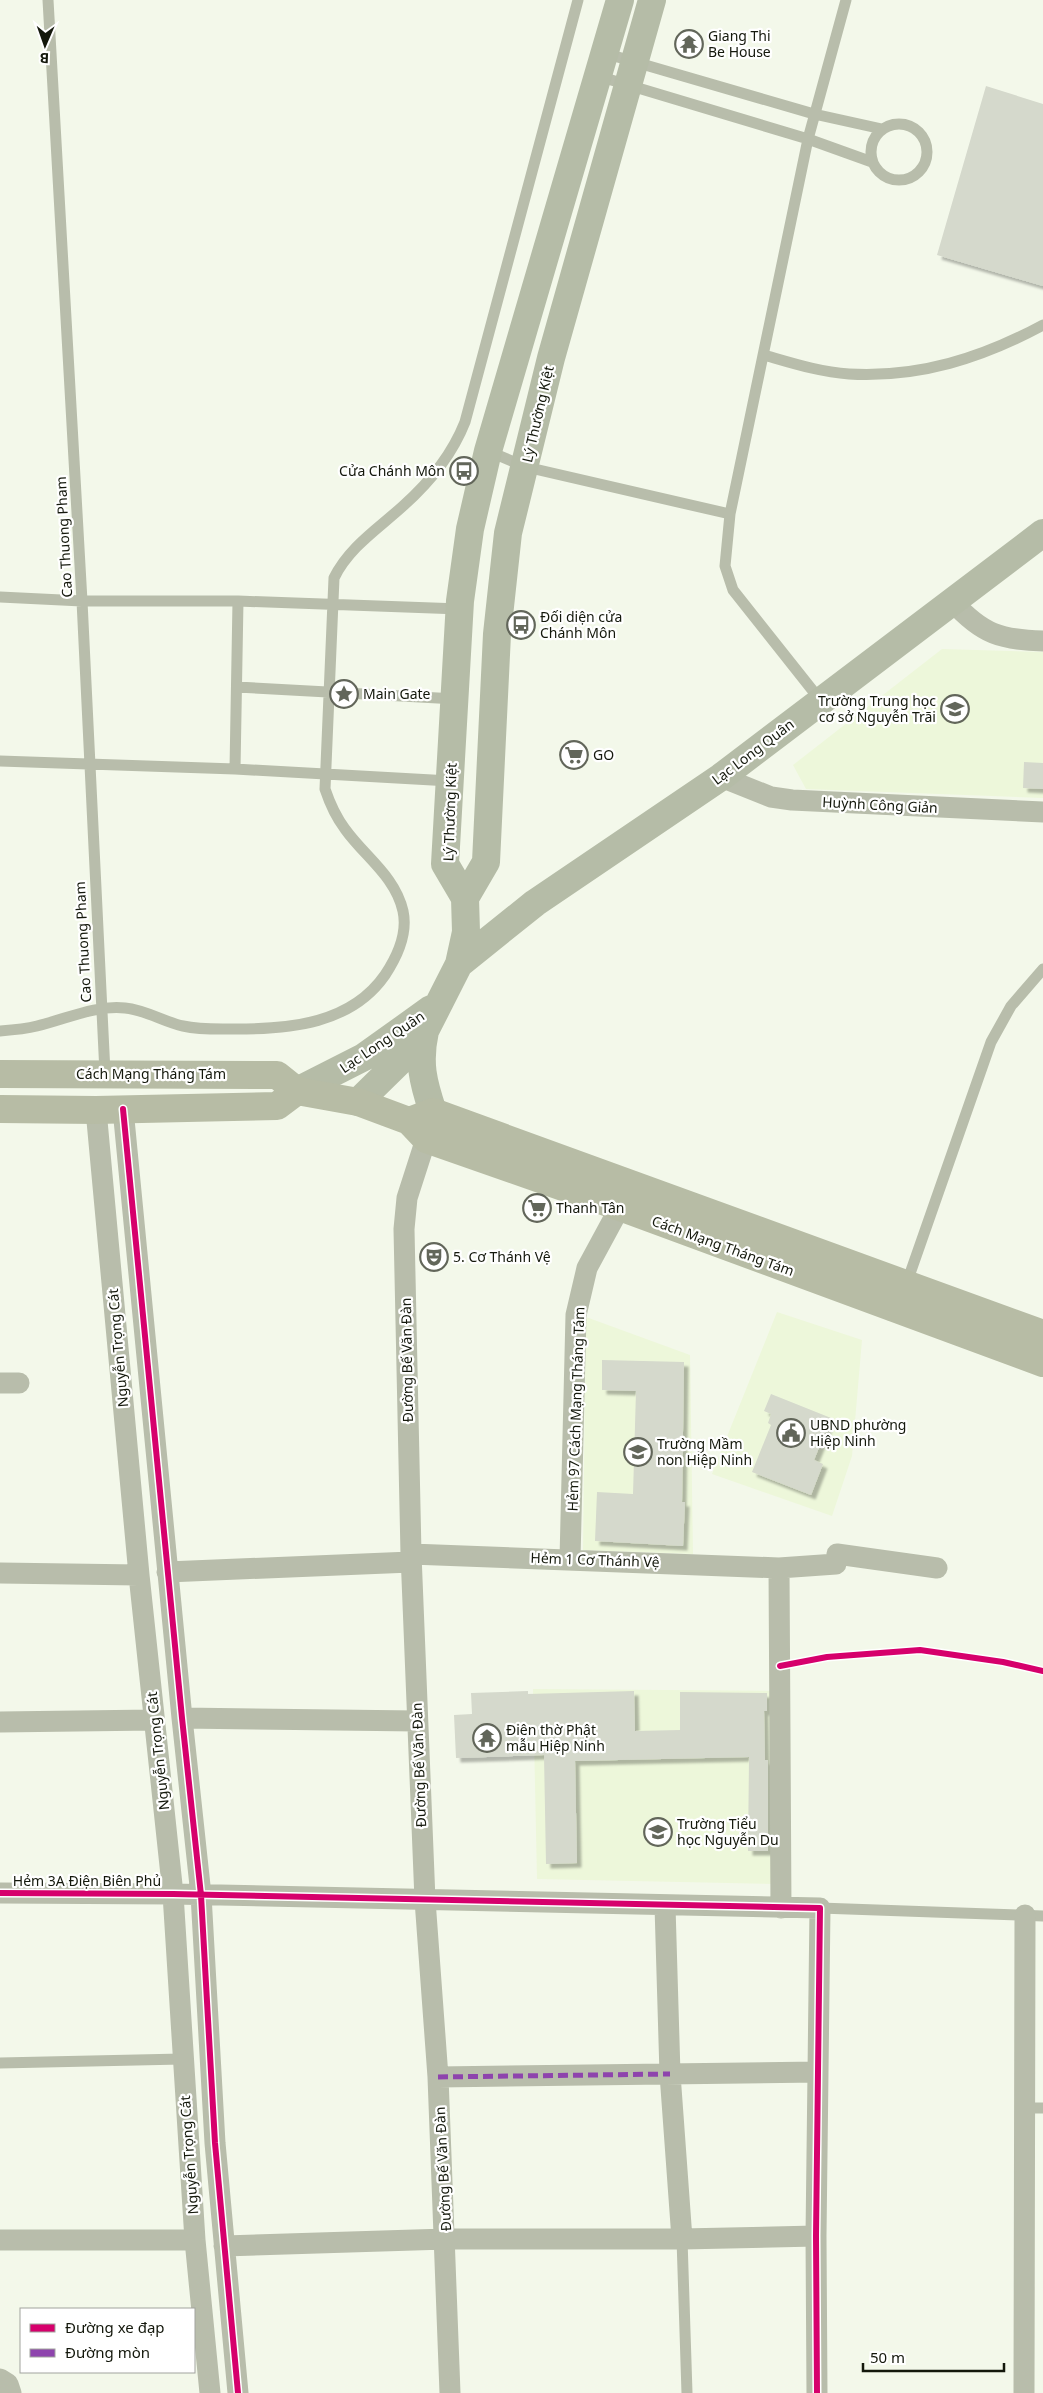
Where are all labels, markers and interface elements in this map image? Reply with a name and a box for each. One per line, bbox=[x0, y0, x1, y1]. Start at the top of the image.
north arrow bbox=[20, 20, 70, 70]
place label: Giang Thi Be House bbox=[708, 26, 771, 61]
temple icon: Giang Thi Be House bbox=[674, 29, 704, 59]
text: B bbox=[40, 49, 50, 68]
street label: Lý Thường Kiệt bbox=[517, 364, 558, 464]
bus stop icon: Cửa Chánh Môn bbox=[449, 456, 479, 486]
place label: Cửa Chánh Môn bbox=[339, 461, 445, 480]
street label: Cao Thuong Pham bbox=[51, 476, 76, 598]
place label: Đối diện cửa Chánh Môn bbox=[540, 607, 622, 642]
bus stop icon: Đối diện cửa Chánh Môn bbox=[506, 610, 536, 640]
place icon: Main Gate bbox=[329, 679, 359, 709]
place label: Main Gate bbox=[363, 684, 431, 703]
place label: Trường Trung học cơ sở Nguyễn Trãi bbox=[818, 691, 936, 726]
school or university icon: Trường Trung học cơ sở Nguyễn Trãi bbox=[940, 694, 970, 724]
street label: Lạc Long Quân bbox=[708, 714, 798, 789]
supermarket icon: GO bbox=[559, 740, 589, 770]
place label: GO bbox=[593, 745, 614, 764]
street label: Lý Thường Kiệt bbox=[438, 762, 461, 862]
street label: Huỳnh Công Giản bbox=[822, 792, 938, 817]
street label: Cao Thuong Pham bbox=[70, 881, 95, 1003]
street label: Lạc Long Quân bbox=[336, 1006, 428, 1077]
street label: Cách Mạng Tháng Tám bbox=[76, 1064, 226, 1083]
supermarket icon: Thanh Tân bbox=[522, 1193, 552, 1223]
place label: Thanh Tân bbox=[556, 1198, 624, 1217]
street label: Cách Mạng Tháng Tám bbox=[649, 1211, 797, 1280]
theatre icon: 5. Cơ Thánh Vệ bbox=[419, 1242, 449, 1272]
place label: 5. Cơ Thánh Vệ bbox=[453, 1247, 551, 1266]
street label: Nguyễn Trọng Cát bbox=[103, 1288, 132, 1408]
street label: Đường Bế Văn Đàn bbox=[396, 1297, 417, 1423]
street label: Hẻm 97 Cách Mạng Tháng Tám bbox=[562, 1306, 589, 1512]
place label: UBND phường Hiệp Ninh bbox=[810, 1415, 906, 1450]
public building icon: UBND phường Hiệp Ninh bbox=[776, 1418, 806, 1448]
place label: Trường Mầm non Hiệp Ninh bbox=[657, 1434, 752, 1469]
school or university icon: Trường Mầm non Hiệp Ninh bbox=[623, 1437, 653, 1467]
street label: Hẻm 1 Cơ Thánh Vệ bbox=[530, 1548, 660, 1571]
street label: Nguyễn Trọng Cát bbox=[142, 1691, 173, 1811]
street label: Đường Bế Văn Đàn bbox=[407, 1702, 430, 1828]
place label: Điện thờ Phật mẫu Hiệp Ninh bbox=[506, 1720, 605, 1755]
temple icon: Điện thờ Phật mẫu Hiệp Ninh bbox=[472, 1723, 502, 1753]
place label: Trường Tiểu học Nguyễn Du bbox=[677, 1814, 779, 1849]
school or university icon: Trường Tiểu học Nguyễn Du bbox=[643, 1817, 673, 1847]
street label: Hẻm 3A Điện Biên Phủ bbox=[13, 1871, 161, 1890]
street label: Nguyễn Trọng Cát bbox=[175, 2095, 202, 2215]
street label: Đường Bế Văn Đàn bbox=[430, 2106, 455, 2232]
legend bbox=[20, 2308, 195, 2373]
text: Đường xe đạp bbox=[65, 2317, 165, 2337]
scale bar bbox=[863, 2340, 1004, 2372]
text: Đường mòn bbox=[65, 2342, 150, 2362]
text: 50 m bbox=[870, 2347, 905, 2367]

